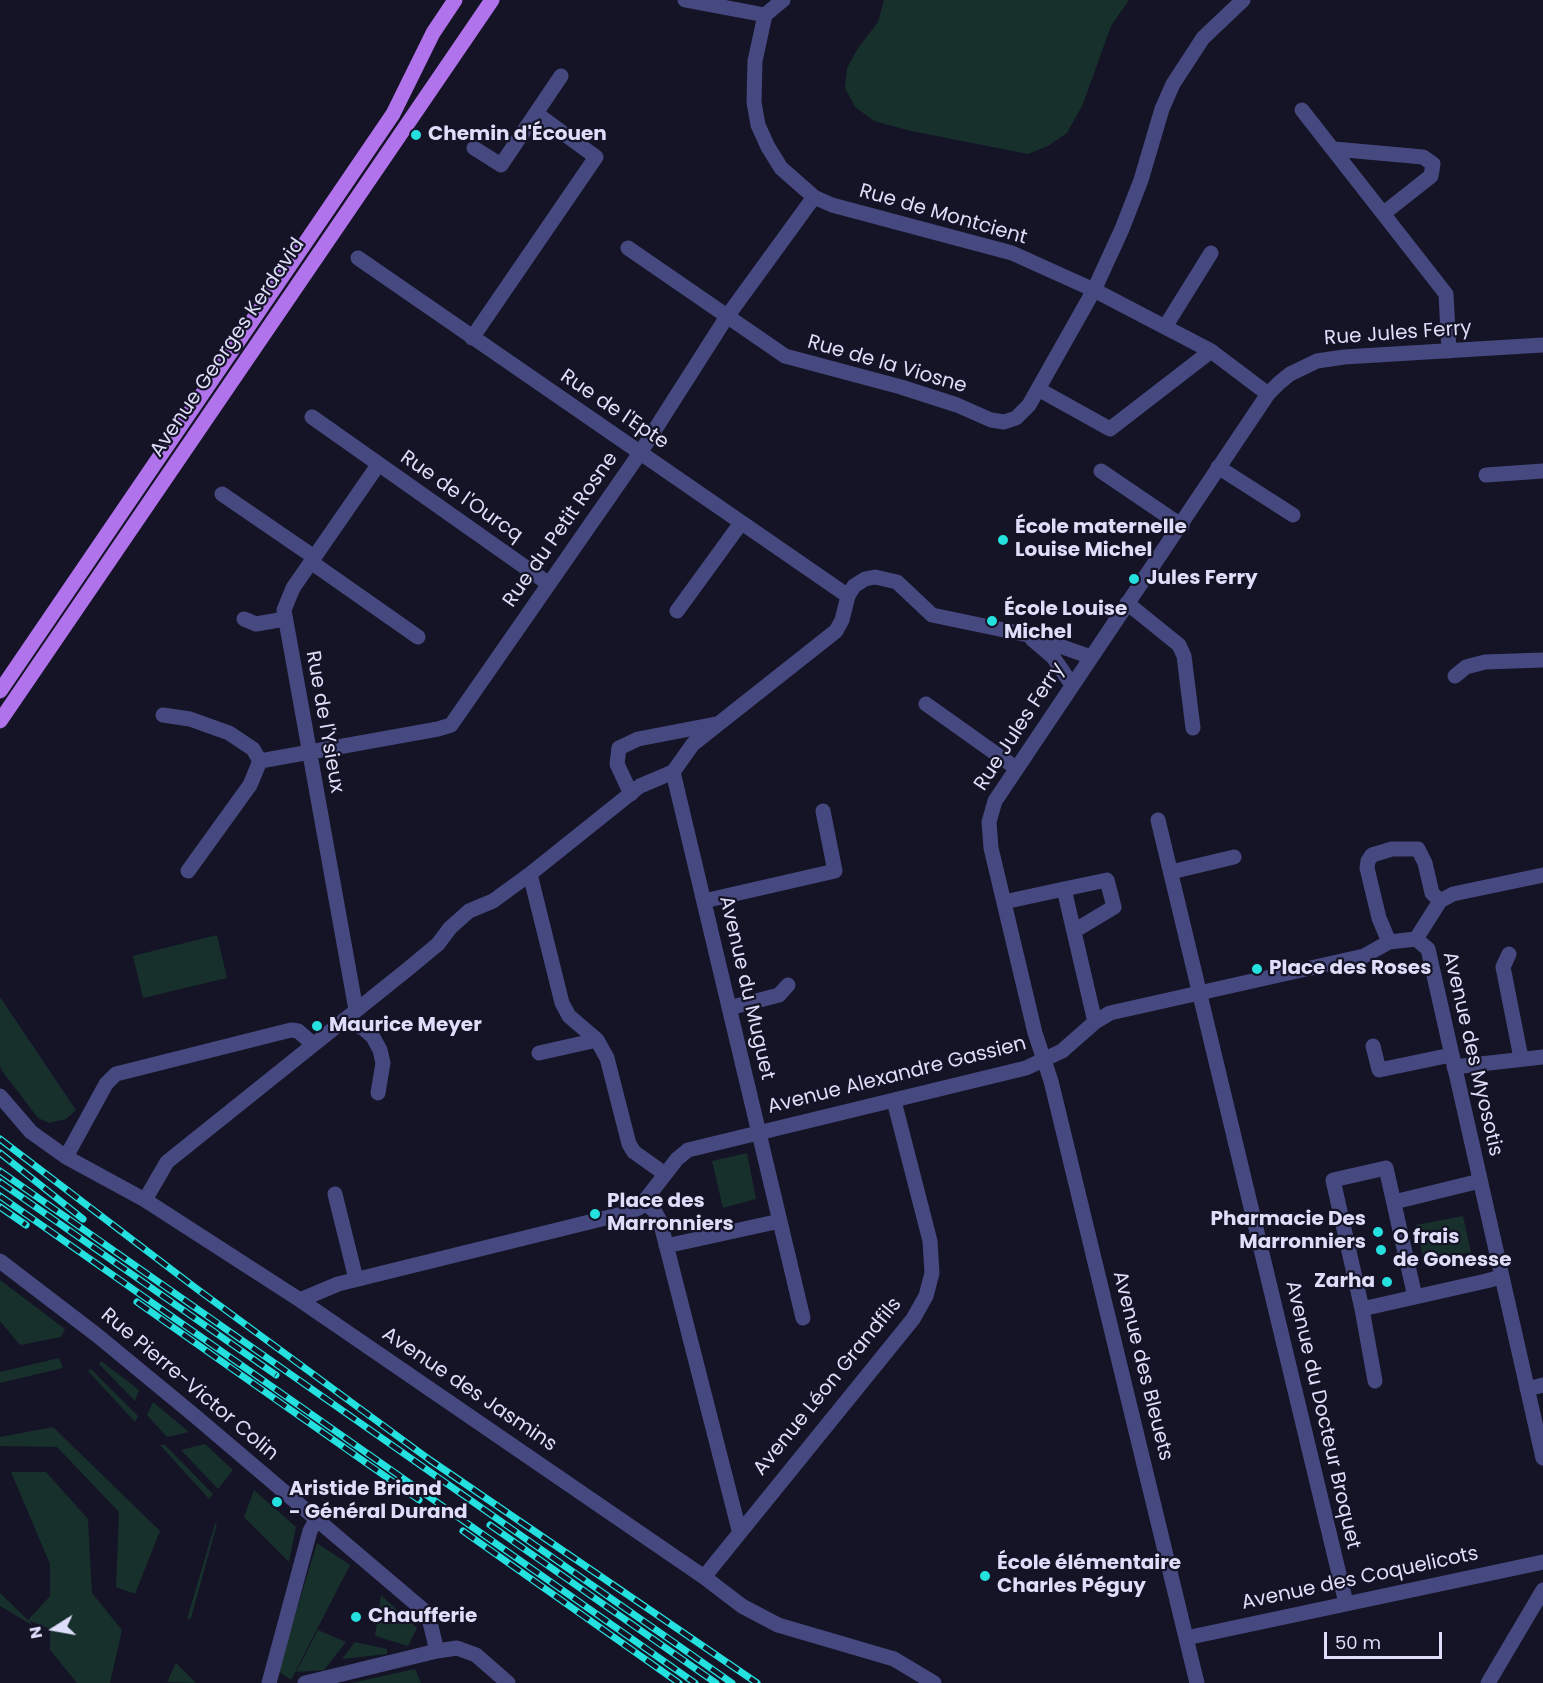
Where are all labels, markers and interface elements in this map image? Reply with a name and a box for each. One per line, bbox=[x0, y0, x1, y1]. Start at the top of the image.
place label: Chemin d'Écouen bbox=[428, 123, 607, 147]
marker: Chemin d'Écouen bbox=[409, 128, 423, 142]
street label: Rue de Montcient bbox=[856, 180, 1030, 250]
street label: Avenue Georges Kerdavid bbox=[146, 234, 310, 462]
street label: Rue Jules Ferry bbox=[1323, 317, 1473, 351]
street label: Rue de la Viosne bbox=[805, 331, 969, 399]
street label: Rue de l'Epte bbox=[555, 365, 673, 455]
street label: Rue de l'Ourcq bbox=[395, 446, 527, 548]
street label: Rue du Petit Rosne bbox=[498, 448, 624, 612]
place label: École maternelle Louise Michel bbox=[1015, 516, 1187, 563]
marker: École maternelle Louise Michel bbox=[996, 533, 1010, 547]
place label: Jules Ferry bbox=[1146, 567, 1258, 591]
marker: Jules Ferry bbox=[1127, 572, 1141, 586]
place label: École Louise Michel bbox=[1004, 598, 1127, 645]
marker: École Louise Michel bbox=[985, 614, 999, 628]
street label: Rue de l'Ysieux bbox=[300, 649, 348, 795]
street label: Rue Jules Ferry bbox=[970, 658, 1070, 796]
street label: Avenue du Muguet bbox=[713, 894, 779, 1082]
street label: Avenue des Myosotis bbox=[1437, 949, 1507, 1159]
place label: Place des Roses bbox=[1269, 957, 1431, 981]
marker: Place des Roses bbox=[1250, 962, 1264, 976]
place label: Maurice Meyer bbox=[329, 1014, 482, 1038]
marker: Maurice Meyer bbox=[310, 1019, 324, 1033]
street label: Avenue Alexandre Gassien bbox=[765, 1032, 1029, 1120]
place label: Place des Marronniers bbox=[607, 1190, 734, 1237]
marker: Place des Marronniers bbox=[588, 1207, 602, 1221]
place label: Pharmacie Des Marronniers bbox=[1211, 1208, 1366, 1255]
marker: Pharmacie Des Marronniers bbox=[1371, 1225, 1385, 1239]
place label: O frais de Gonesse bbox=[1393, 1226, 1512, 1273]
marker: O frais de Gonesse bbox=[1374, 1243, 1388, 1257]
street label: Avenue des Bleuets bbox=[1107, 1269, 1177, 1463]
place label: Zarha bbox=[1314, 1270, 1375, 1294]
marker: Zarha bbox=[1380, 1275, 1394, 1289]
street label: Avenue du Docteur Broquet bbox=[1279, 1278, 1365, 1552]
street label: Avenue Léon Grandfils bbox=[749, 1293, 907, 1481]
street label: Rue Pierre-Victor Colin bbox=[95, 1304, 283, 1466]
street label: Avenue des Jasmins bbox=[377, 1323, 561, 1457]
place label: Aristide Briand - Général Durand bbox=[289, 1478, 468, 1525]
marker: Aristide Briand - Général Durand bbox=[270, 1495, 284, 1509]
street label: Avenue des Coquelicots bbox=[1239, 1542, 1481, 1616]
place label: École élémentaire Charles Péguy bbox=[997, 1552, 1181, 1599]
marker: École élémentaire Charles Péguy bbox=[978, 1569, 992, 1583]
north arrow bbox=[24, 1599, 84, 1659]
place label: Chaufferie bbox=[368, 1605, 477, 1629]
marker: Chaufferie bbox=[349, 1610, 363, 1624]
scale bar bbox=[1327, 1620, 1446, 1658]
text: N bbox=[23, 1624, 48, 1641]
text: 50 m bbox=[1335, 1630, 1381, 1655]

